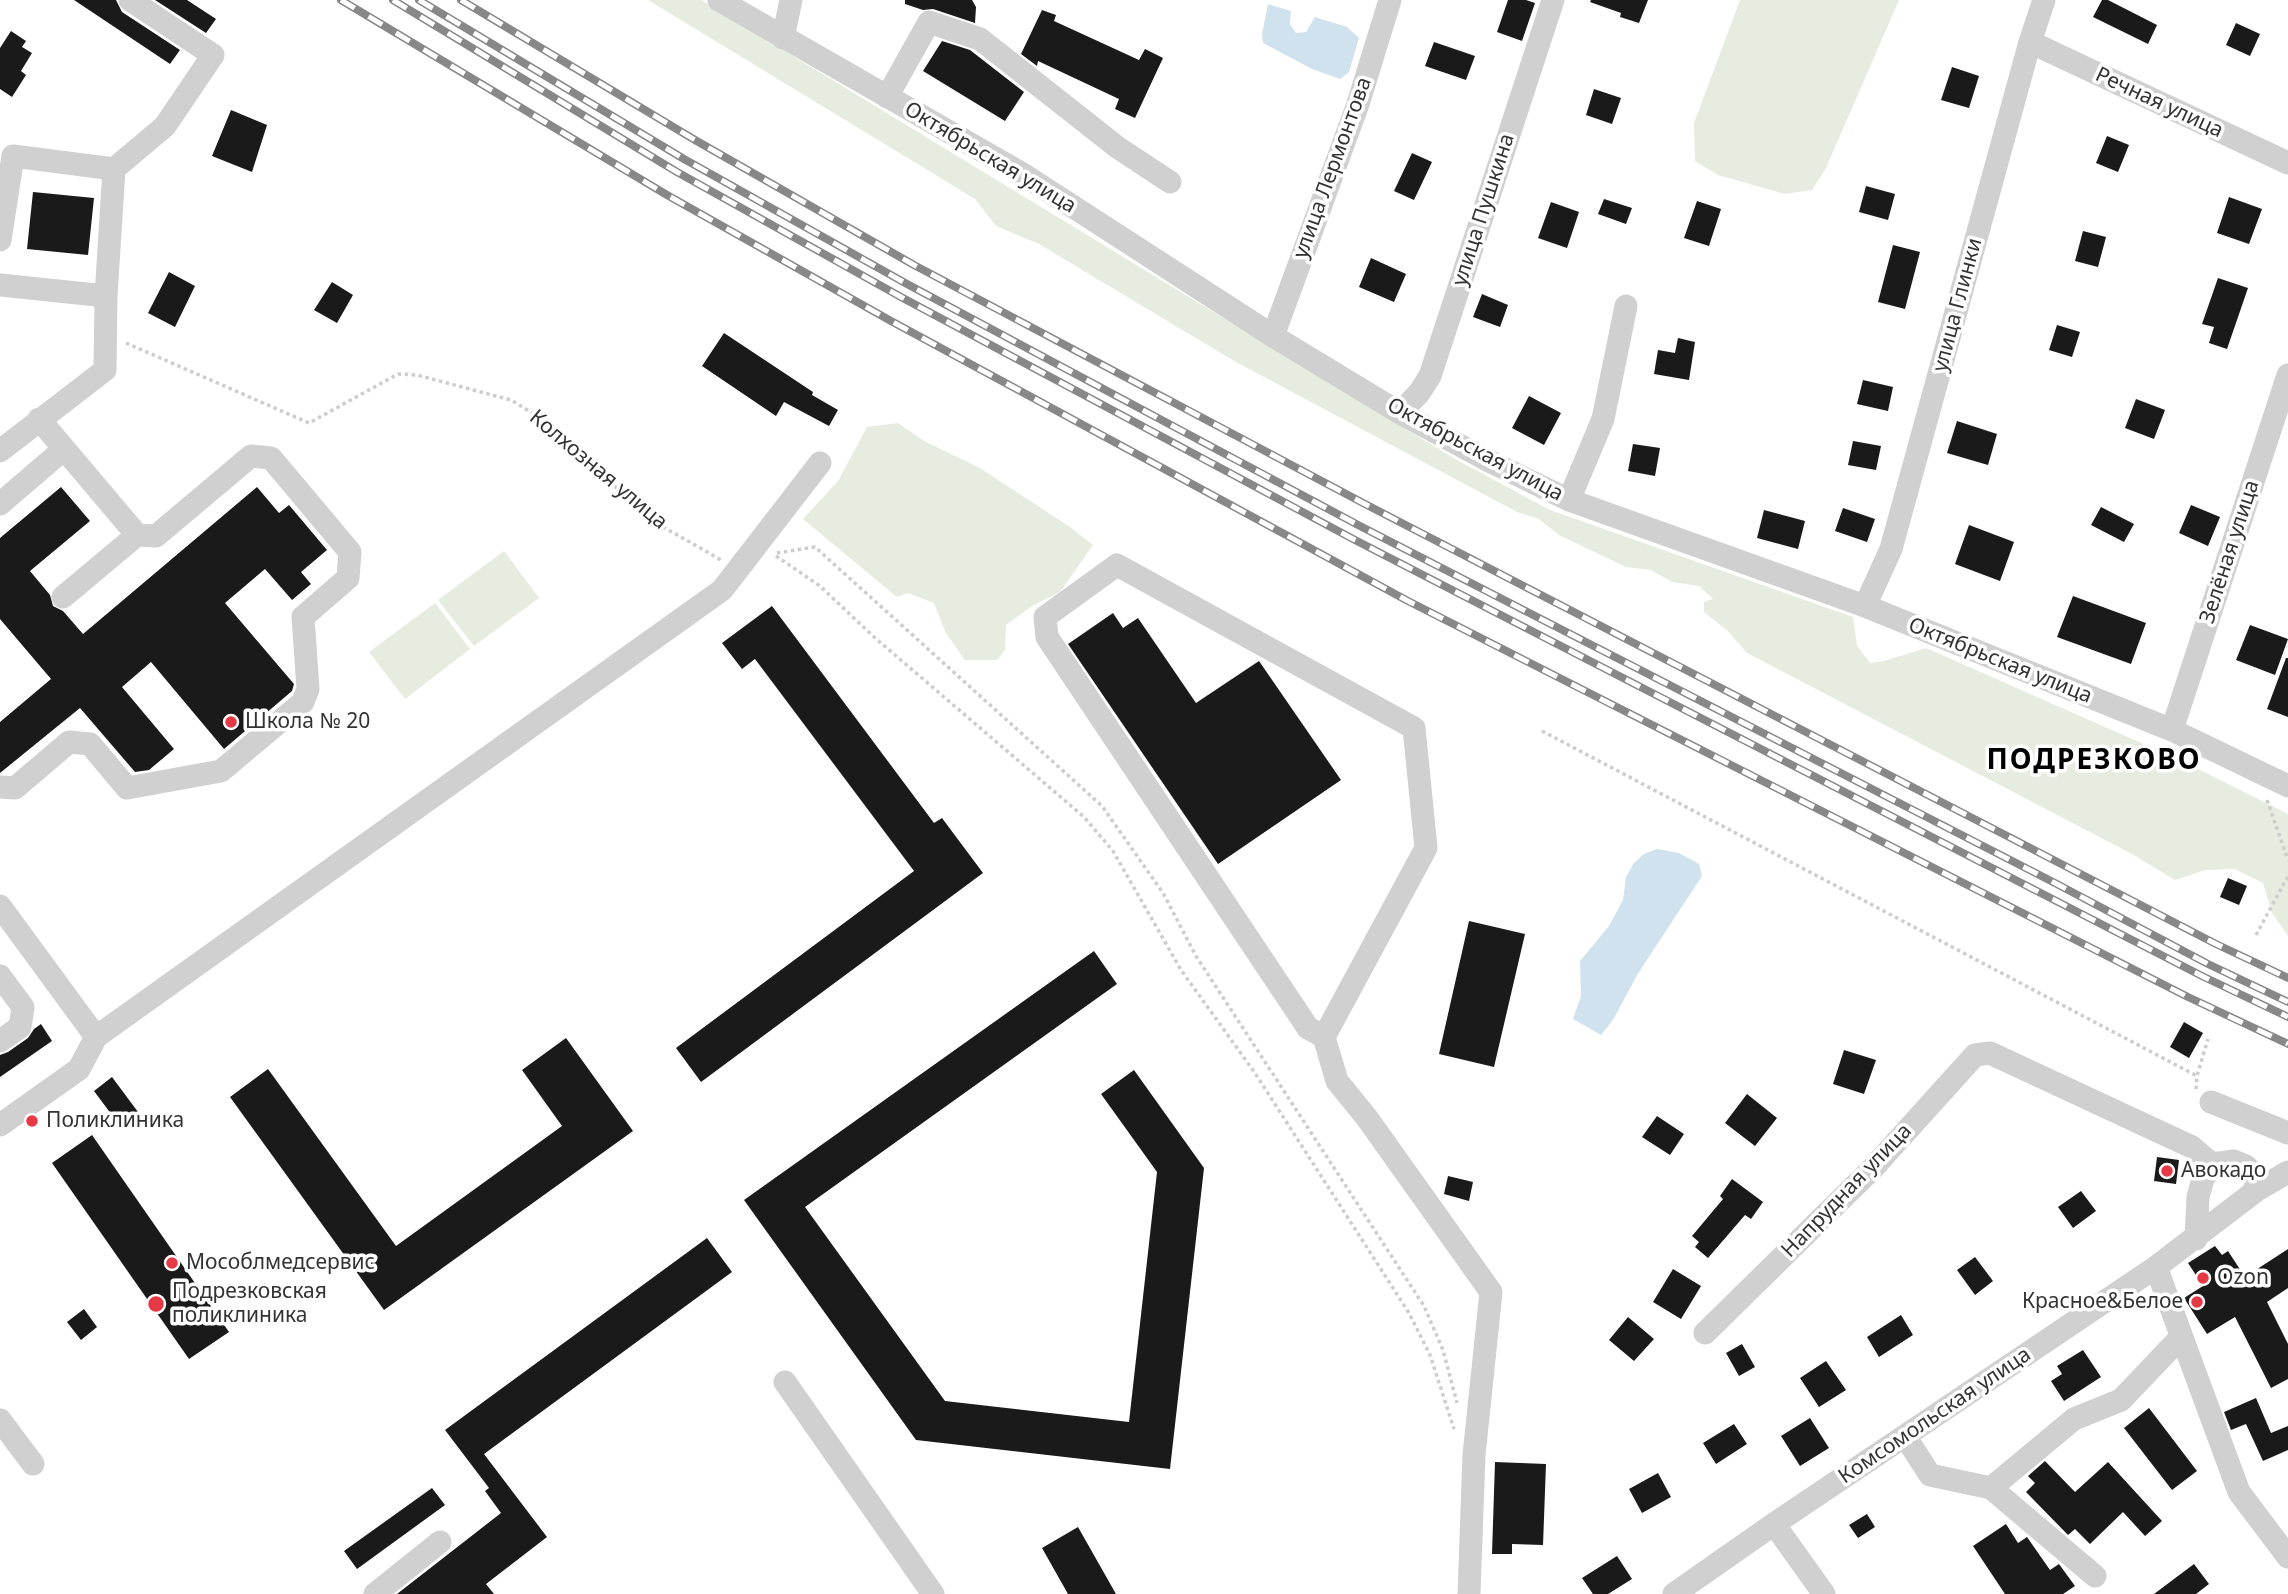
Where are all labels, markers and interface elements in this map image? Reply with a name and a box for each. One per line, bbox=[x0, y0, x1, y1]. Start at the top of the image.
street label: Речная улица bbox=[2091, 62, 2227, 144]
street label: улица Лермонтова bbox=[1288, 74, 1378, 262]
street label: Октябрьская улица bbox=[900, 97, 1080, 219]
street label: улица Пушкина bbox=[1448, 131, 1520, 289]
street label: улица Глинки bbox=[1928, 235, 1988, 375]
street label: Октябрьская улица bbox=[1383, 393, 1567, 507]
street label: Колхозная улица bbox=[524, 405, 672, 535]
street label: Зелёная улица bbox=[2195, 477, 2265, 627]
street label: Октябрьская улица bbox=[1905, 613, 2095, 709]
place label: Школа № 20 bbox=[245, 709, 370, 735]
marker: Школа № 20 bbox=[223, 714, 239, 730]
district label: ПОДРЕЗКОВО bbox=[1988, 744, 2200, 778]
place label: Поликлиника bbox=[46, 1108, 184, 1134]
marker: Поликлиника bbox=[24, 1113, 40, 1129]
street label: Напрудная улица bbox=[1777, 1119, 1917, 1263]
place label: Авокадо bbox=[2181, 1158, 2266, 1184]
marker: Авокадо bbox=[2159, 1163, 2175, 1179]
place label: Мособлмедсервис bbox=[186, 1250, 375, 1276]
marker: Мособлмедсервис bbox=[164, 1255, 180, 1271]
place label: Ozon bbox=[2217, 1265, 2269, 1291]
marker: Ozon bbox=[2195, 1270, 2211, 1286]
place label: Подрезковская поликлиника bbox=[172, 1279, 327, 1329]
place label: Красное&Белое bbox=[2022, 1289, 2183, 1315]
marker: Подрезковская поликлиника bbox=[146, 1294, 166, 1314]
marker: Красное&Белое bbox=[2189, 1294, 2205, 1310]
street label: Комсомольская улица bbox=[1834, 1342, 2036, 1490]

